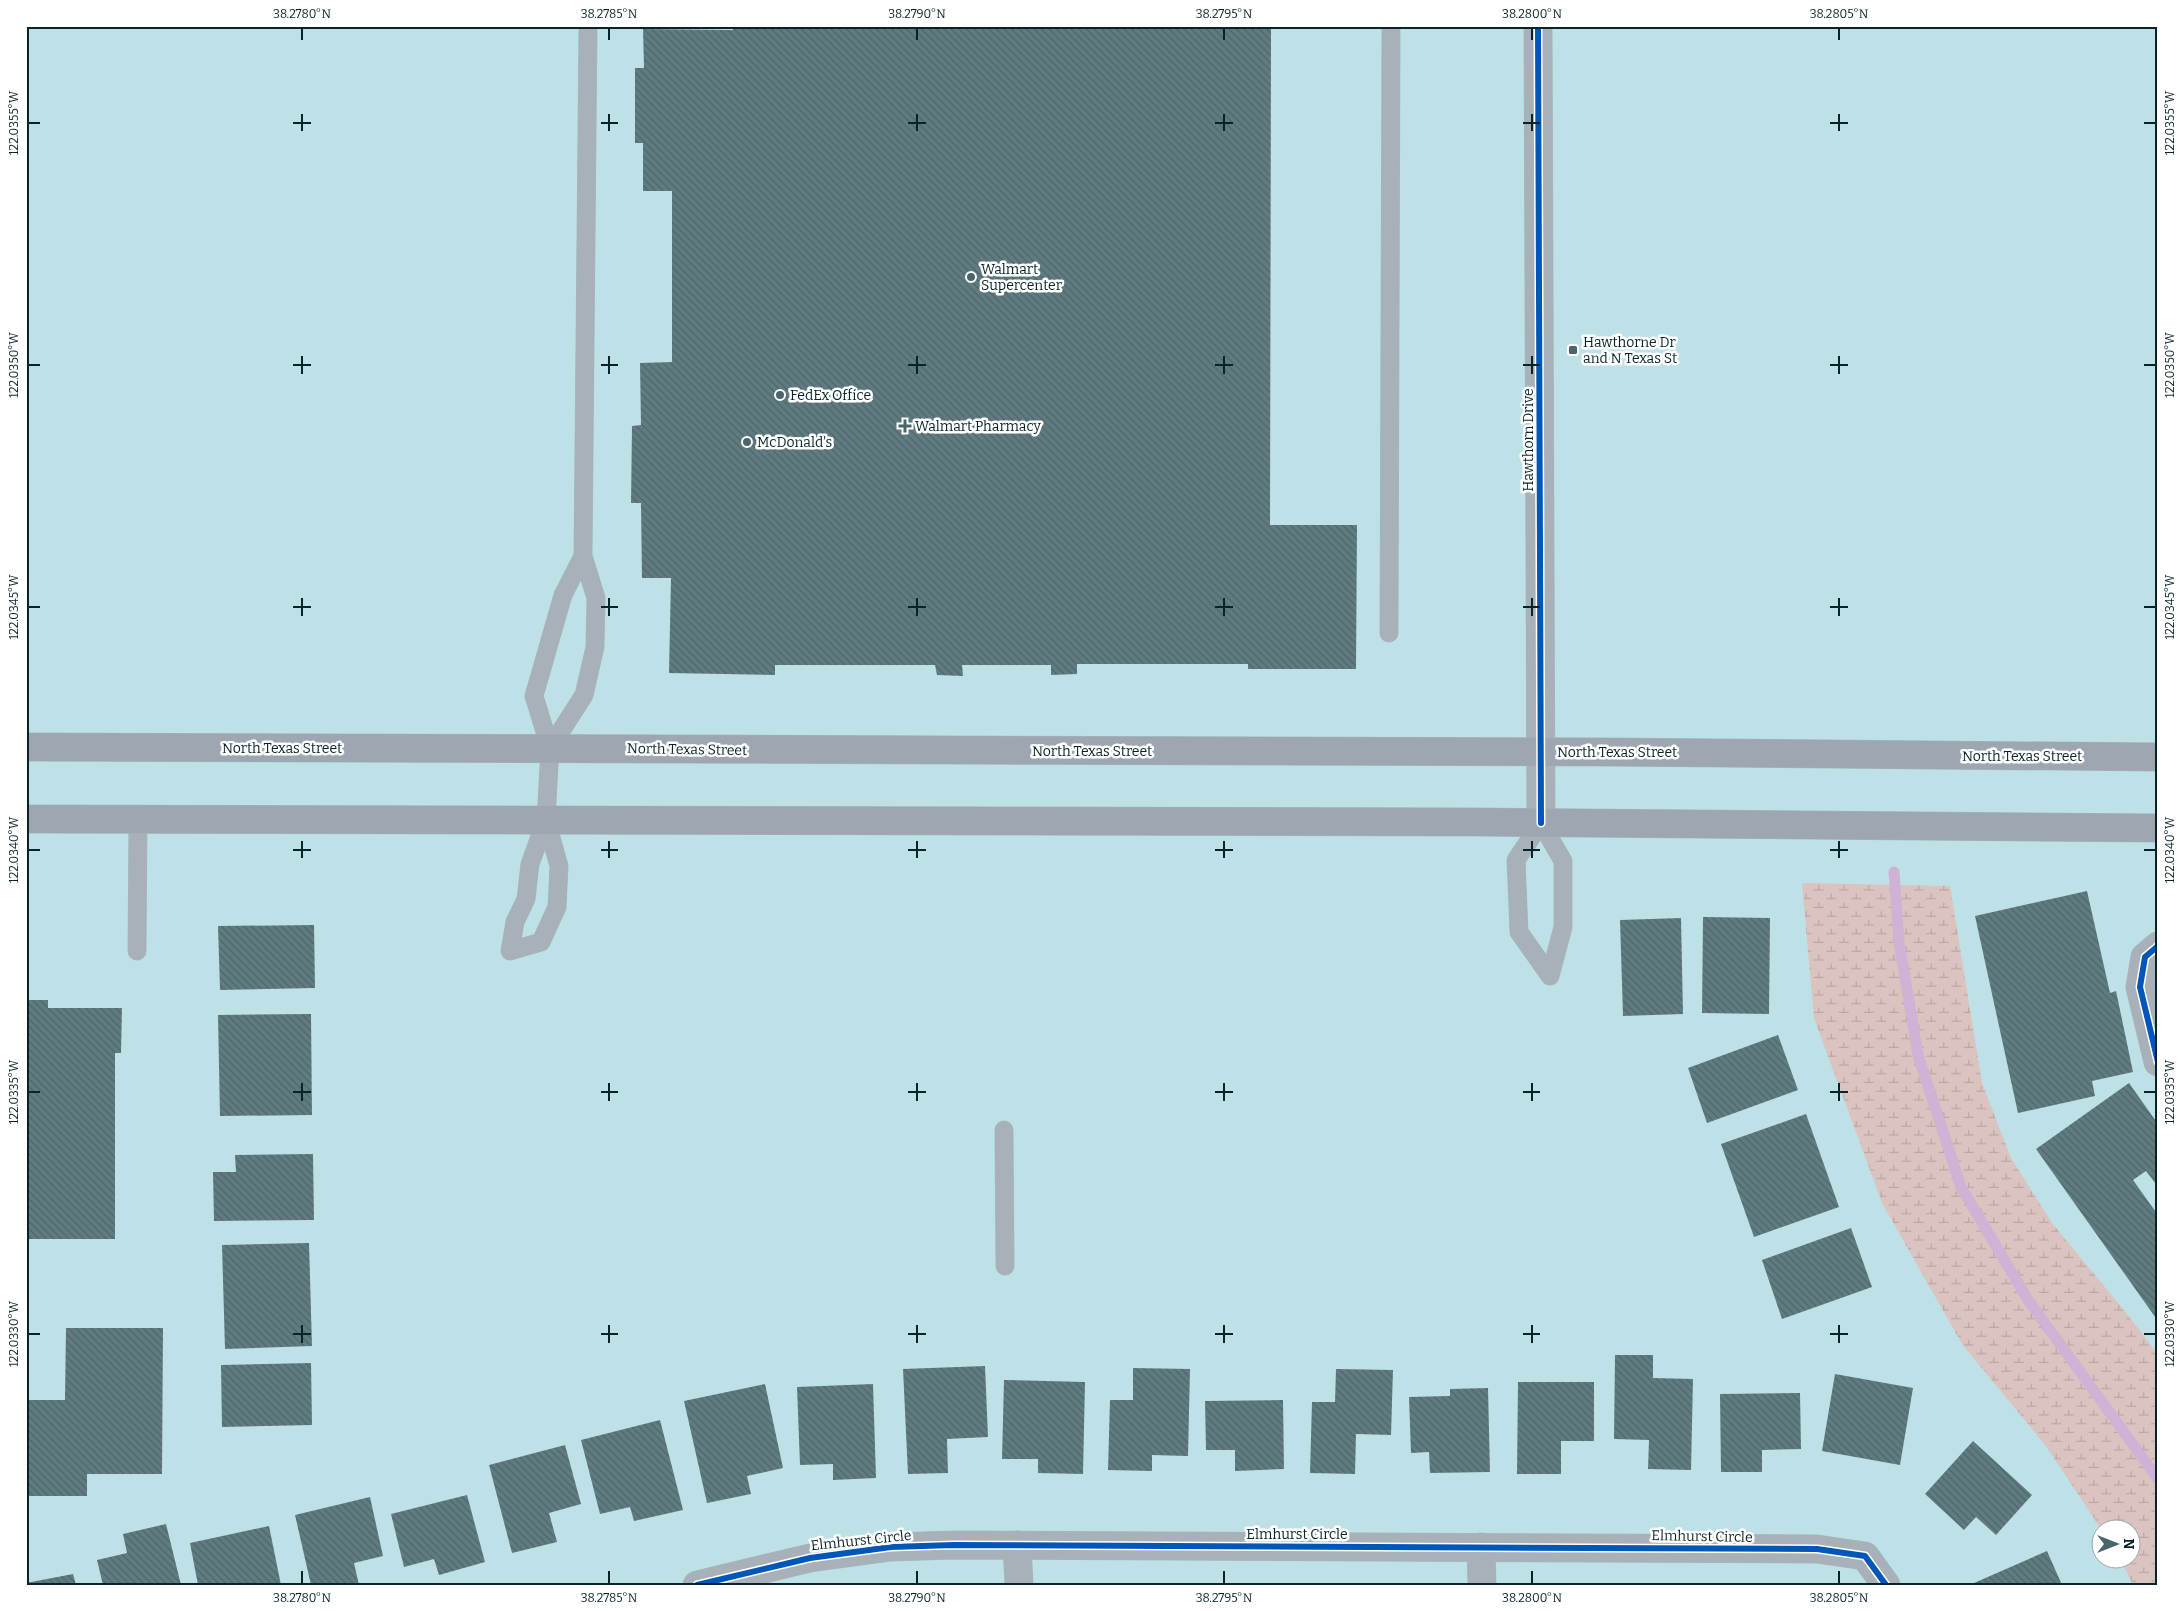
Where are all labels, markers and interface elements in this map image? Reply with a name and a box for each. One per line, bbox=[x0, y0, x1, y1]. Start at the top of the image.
text: 38.2780°N bbox=[273, 7, 331, 21]
text: 38.2785°N bbox=[581, 7, 638, 21]
text: 38.2790°N bbox=[888, 7, 946, 21]
text: 38.2795°N bbox=[1196, 7, 1253, 21]
text: 38.2800°N bbox=[1502, 7, 1562, 21]
text: 38.2805°N bbox=[1810, 7, 1869, 21]
text: 122.0355°W bbox=[7, 90, 21, 155]
text: 122.0355°W bbox=[2163, 90, 2177, 155]
place label: Walmart Supercenter bbox=[981, 261, 1062, 294]
marker: Walmart Supercenter bbox=[965, 271, 977, 283]
text: 122.0350°W bbox=[7, 331, 21, 398]
text: 122.0350°W bbox=[2163, 331, 2177, 398]
place label: Hawthorne Dr and N Texas St bbox=[1583, 334, 1677, 367]
marker: Hawthorne Dr and N Texas St bbox=[1567, 344, 1579, 356]
place label: FedEx Office bbox=[790, 387, 871, 404]
street label: Hawthorn Drive bbox=[1520, 388, 1537, 492]
marker: FedEx Office bbox=[774, 389, 786, 401]
place label: Walmart Pharmacy bbox=[915, 418, 1041, 435]
marker: Walmart Pharmacy bbox=[899, 420, 911, 432]
place label: McDonald's bbox=[757, 434, 832, 451]
marker: McDonald's bbox=[741, 436, 753, 448]
text: 122.0345°W bbox=[7, 574, 21, 640]
text: 122.0345°W bbox=[2163, 574, 2177, 640]
street label: North Texas Street bbox=[222, 740, 342, 757]
street label: North Texas Street bbox=[627, 740, 747, 759]
street label: North Texas Street bbox=[1032, 743, 1152, 760]
street label: North Texas Street bbox=[1557, 744, 1677, 761]
street label: North Texas Street bbox=[1962, 748, 2082, 765]
text: 122.0340°W bbox=[7, 816, 21, 883]
text: 122.0340°W bbox=[2163, 816, 2177, 883]
text: 122.0335°W bbox=[7, 1059, 21, 1124]
text: 122.0335°W bbox=[2163, 1059, 2177, 1124]
text: 122.0330°W bbox=[7, 1300, 21, 1367]
text: 122.0330°W bbox=[2163, 1300, 2177, 1367]
north arrow bbox=[2092, 1518, 2142, 1568]
street label: Elmhurst Circle bbox=[1246, 1526, 1348, 1543]
street label: Elmhurst Circle bbox=[810, 1527, 912, 1554]
street label: Elmhurst Circle bbox=[1651, 1527, 1753, 1546]
text: N bbox=[2120, 1539, 2137, 1550]
text: 38.2780°N bbox=[273, 1591, 331, 1605]
text: 38.2785°N bbox=[581, 1591, 638, 1605]
text: 38.2790°N bbox=[888, 1591, 946, 1605]
text: 38.2795°N bbox=[1196, 1591, 1253, 1605]
text: 38.2800°N bbox=[1502, 1591, 1562, 1605]
text: 38.2805°N bbox=[1810, 1591, 1869, 1605]

